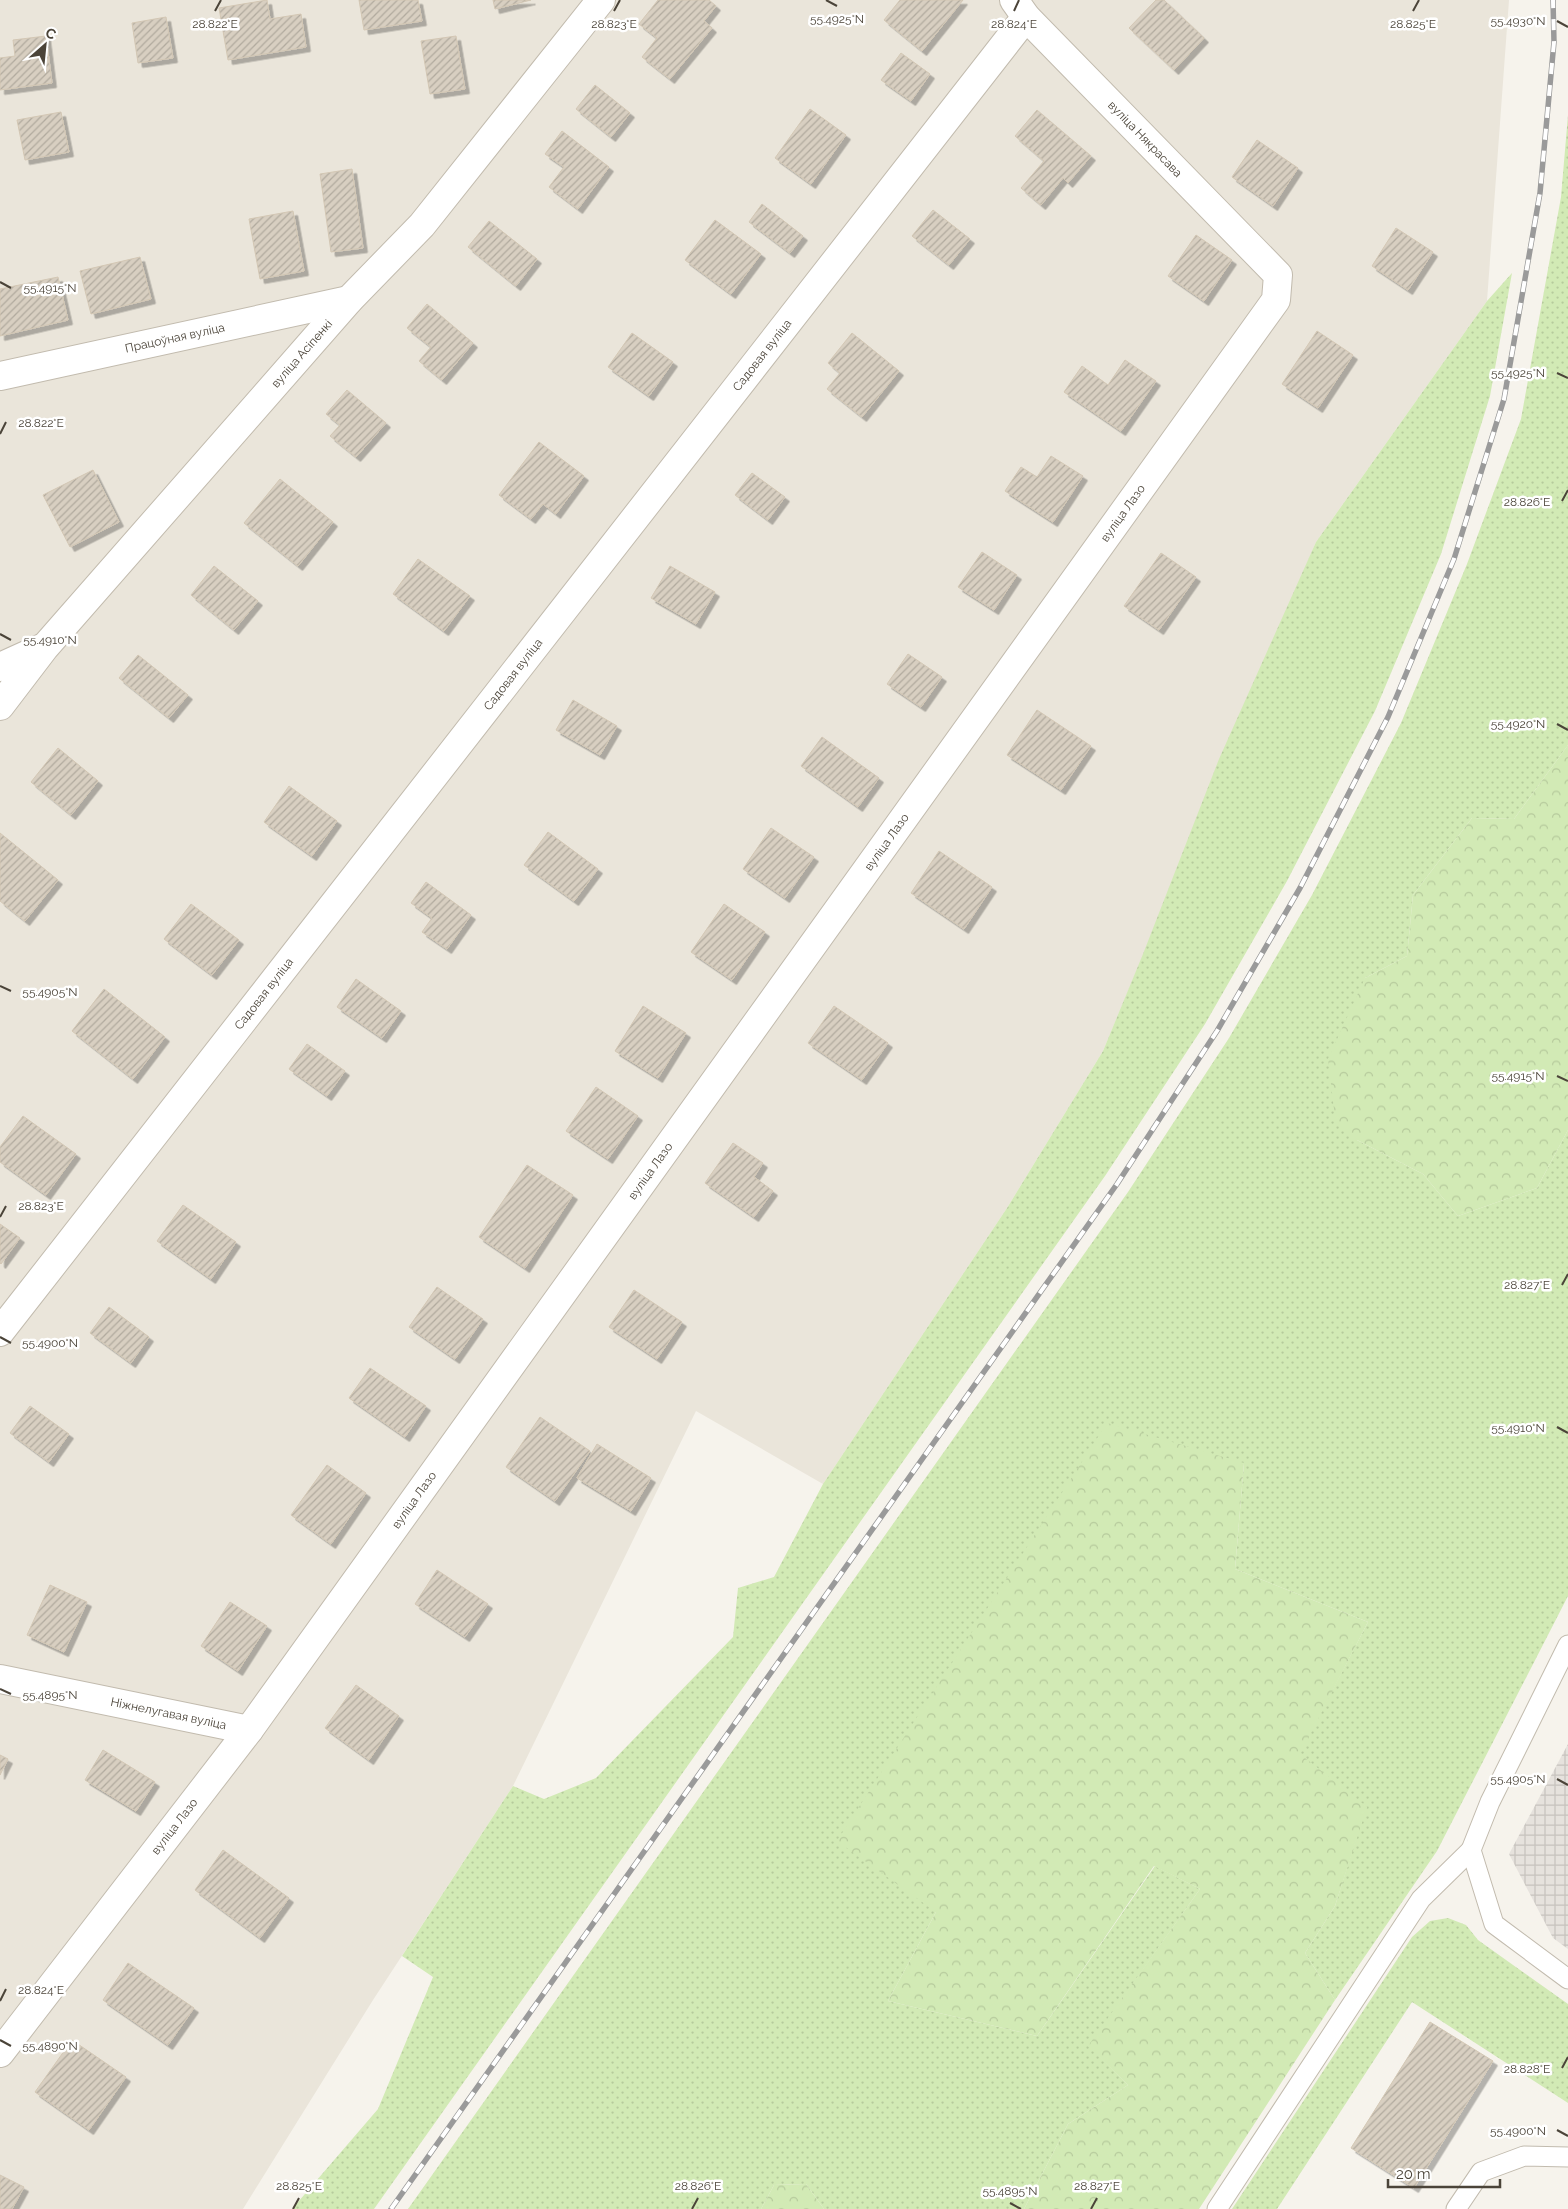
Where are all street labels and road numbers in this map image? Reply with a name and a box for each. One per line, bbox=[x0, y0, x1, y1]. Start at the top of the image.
street label: вуліца Някрасава bbox=[1105, 98, 1185, 180]
street label: вуліца Асіпенкі bbox=[268, 317, 335, 391]
street label: Садовая вуліца bbox=[730, 317, 794, 394]
street label: Працоўная вуліца bbox=[124, 320, 226, 356]
street label: вуліца Лазо bbox=[1098, 482, 1148, 544]
street label: Садовая вуліца bbox=[481, 636, 545, 713]
street label: вуліца Лазо bbox=[861, 811, 912, 873]
street label: Садовая вуліца bbox=[232, 955, 296, 1032]
street label: вуліца Лазо bbox=[625, 1140, 676, 1202]
street label: вуліца Лазо bbox=[389, 1469, 439, 1531]
street label: Ніжнелугавая вуліца bbox=[109, 1695, 228, 1732]
street label: вуліца Лазо bbox=[149, 1796, 201, 1857]

